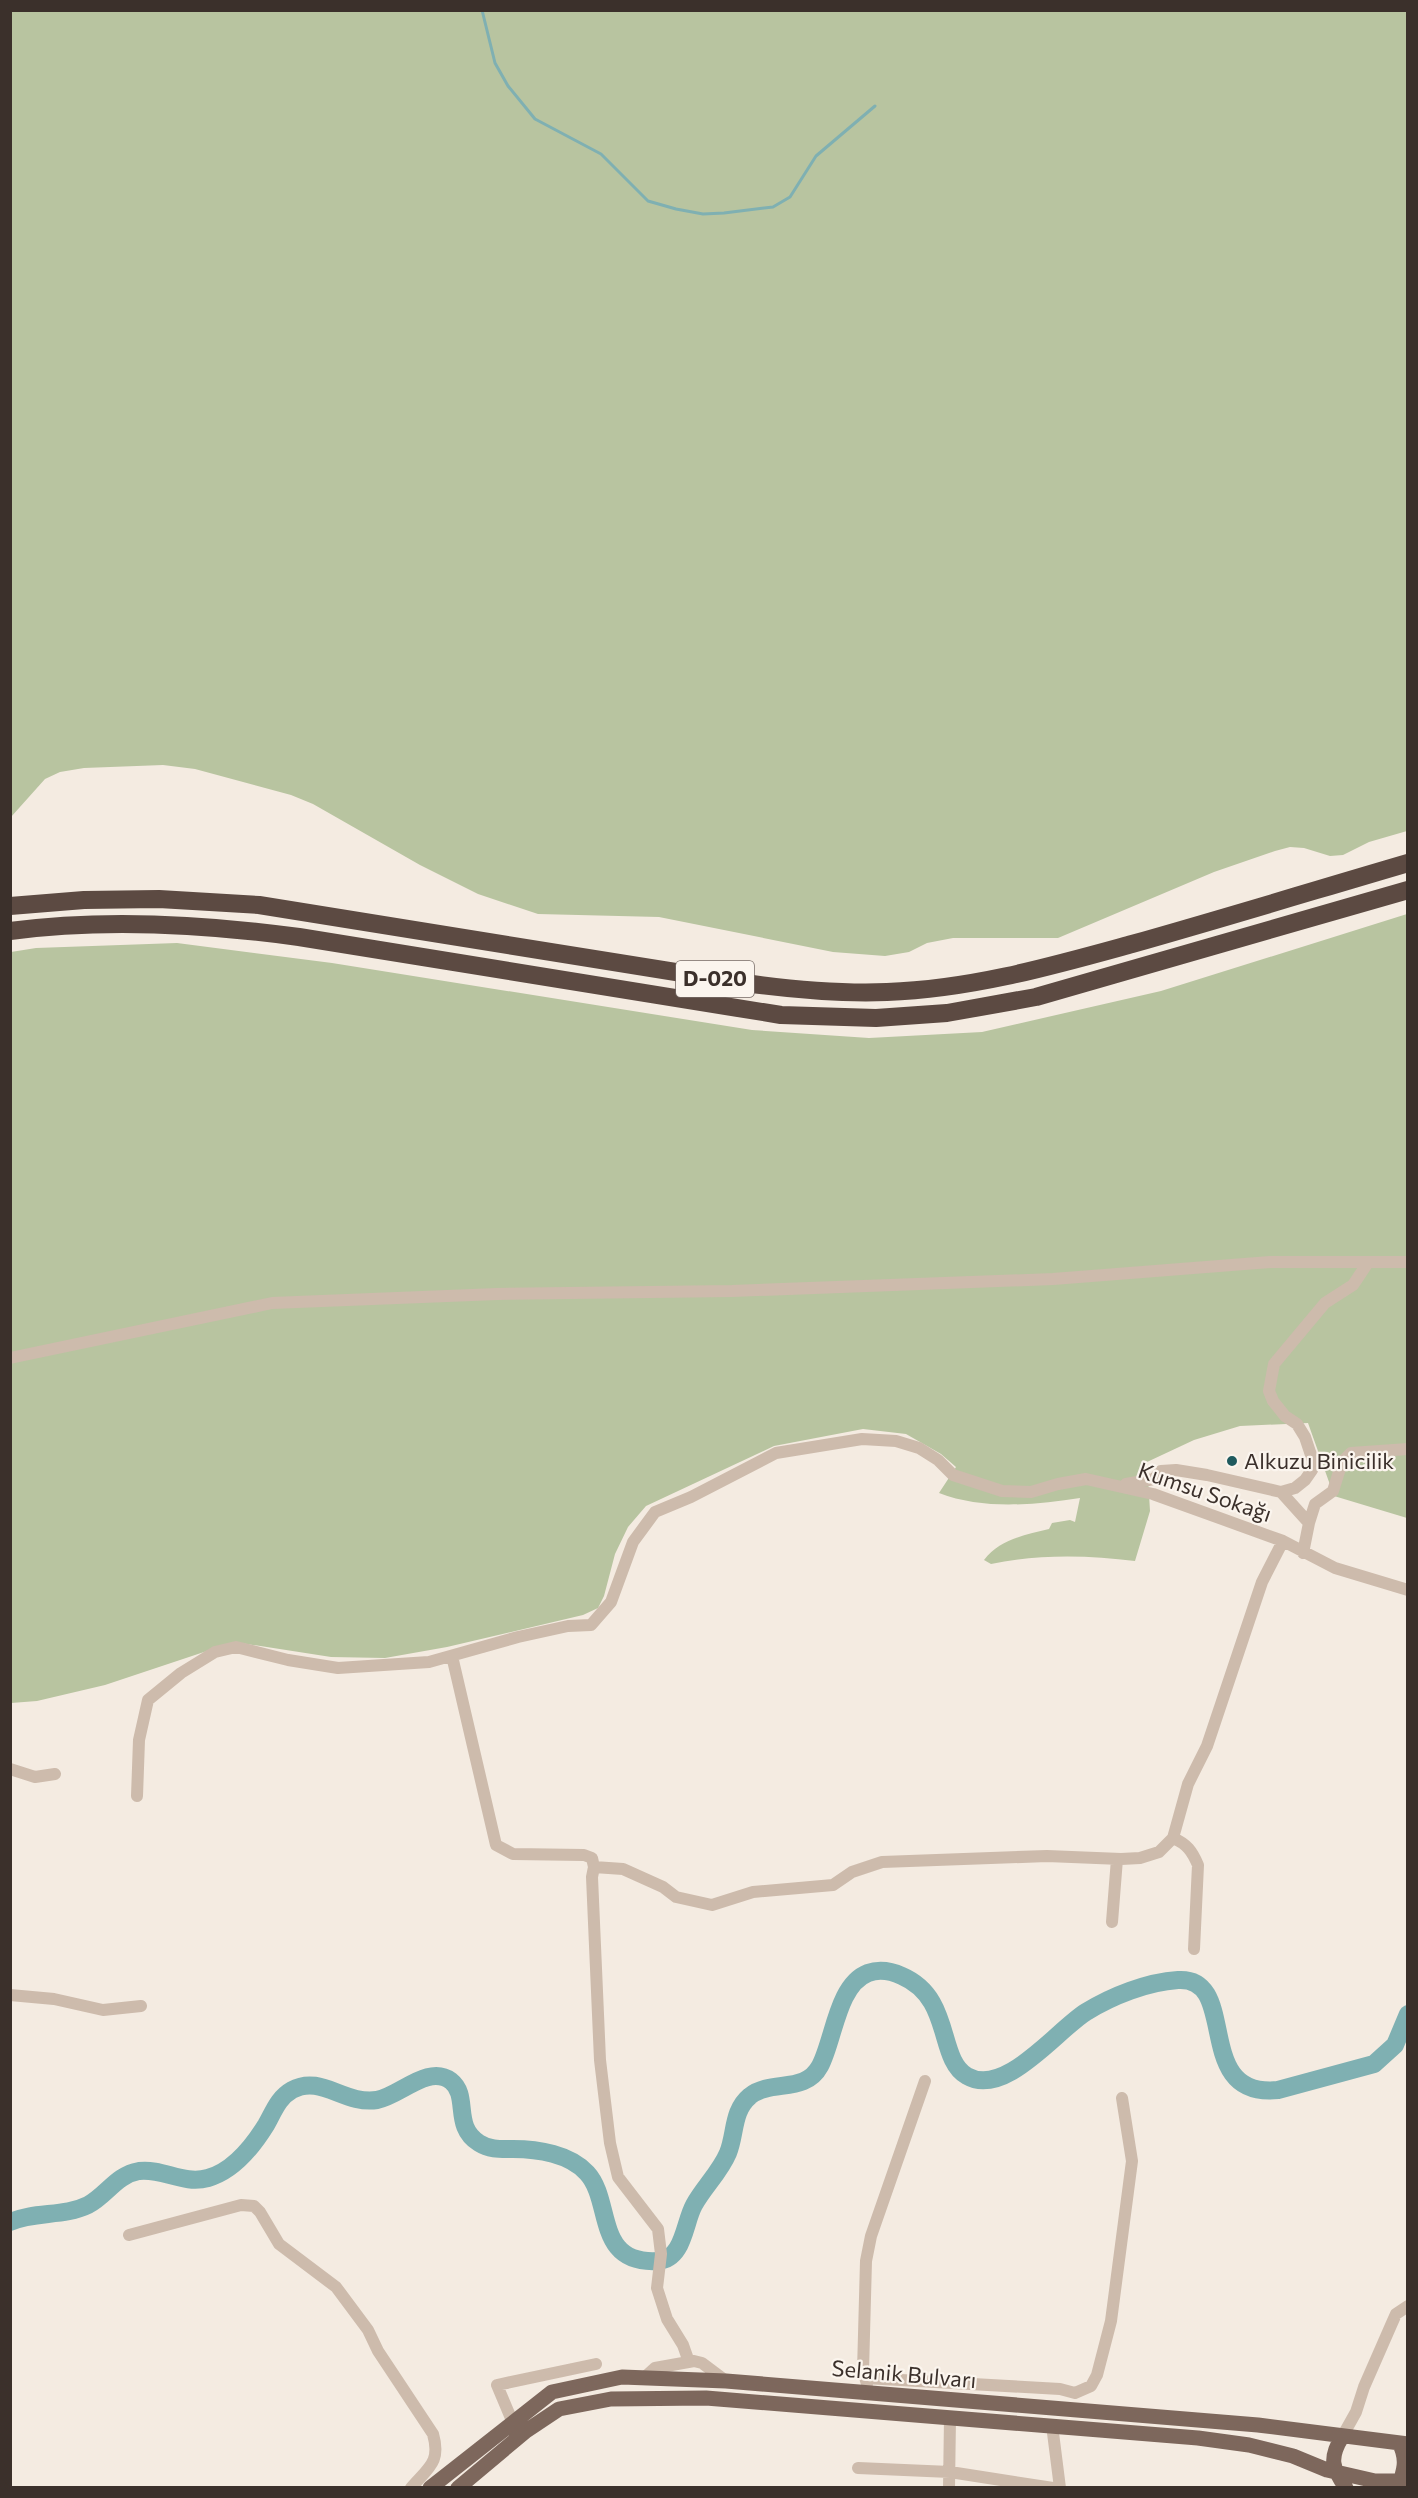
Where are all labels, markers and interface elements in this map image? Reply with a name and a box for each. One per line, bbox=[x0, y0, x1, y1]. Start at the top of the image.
road number: D-020 bbox=[676, 961, 754, 997]
place label: Alkuzu Binicilik bbox=[1244, 1447, 1394, 1474]
marker: Alkuzu Binicilik bbox=[1225, 1454, 1239, 1468]
street label: Kumsu Sokağı bbox=[1135, 1456, 1276, 1527]
street label: Selanik Bulvarı bbox=[831, 2354, 977, 2393]

